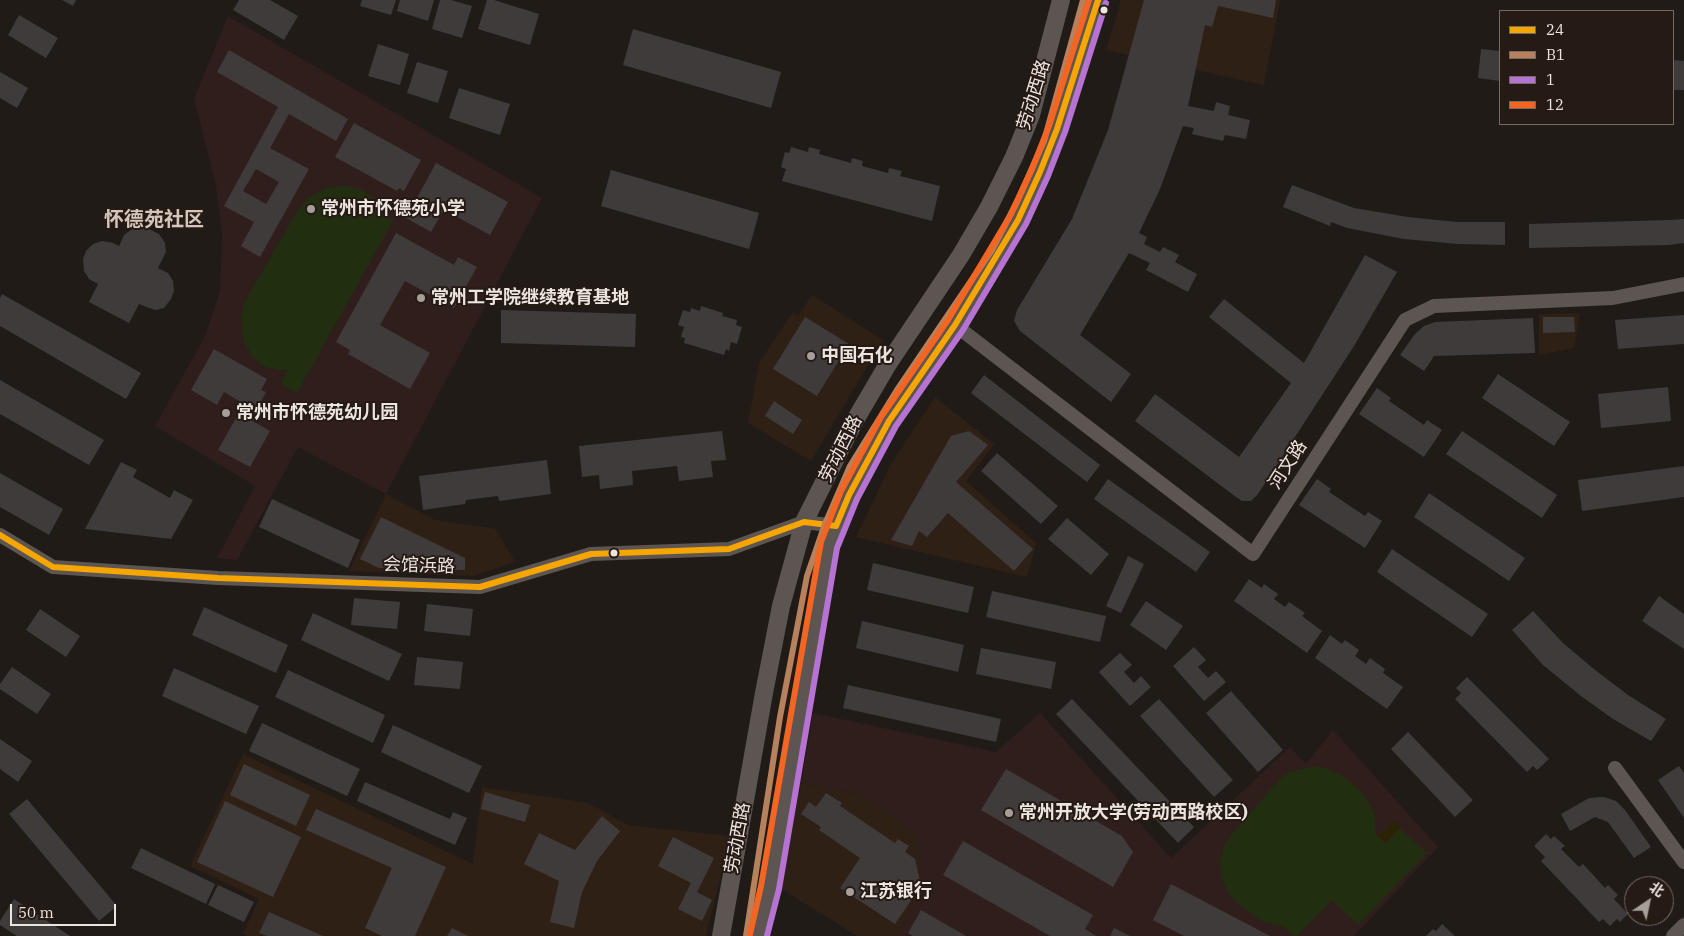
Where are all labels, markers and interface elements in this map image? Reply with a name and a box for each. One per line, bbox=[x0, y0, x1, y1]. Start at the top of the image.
unlabelled marker bbox=[1099, 5, 1109, 15]
legend bbox=[1499, 10, 1674, 125]
text: 24 bbox=[1546, 20, 1564, 39]
text: B1 bbox=[1546, 45, 1565, 64]
street label: 劳动西路 bbox=[1013, 57, 1055, 133]
text: 1 bbox=[1546, 70, 1555, 89]
text: 12 bbox=[1546, 95, 1564, 114]
place label: 常州市怀德苑小学 bbox=[321, 198, 465, 220]
marker: 常州市怀德苑小学 bbox=[305, 203, 317, 215]
district label: 怀德苑社区 bbox=[104, 208, 204, 232]
place label: 常州工学院继续教育基地 bbox=[431, 287, 629, 309]
marker: 常州工学院继续教育基地 bbox=[415, 292, 427, 304]
place label: 中国石化 bbox=[821, 345, 893, 367]
marker: 中国石化 bbox=[805, 350, 817, 362]
place label: 常州市怀德苑幼儿园 bbox=[236, 402, 398, 424]
marker: 常州市怀德苑幼儿园 bbox=[220, 407, 232, 419]
street label: 劳动西路 bbox=[815, 412, 867, 486]
street label: 河文路 bbox=[1264, 436, 1312, 494]
unlabelled marker bbox=[609, 548, 619, 558]
street label: 会馆浜路 bbox=[383, 554, 455, 578]
street label: 劳动西路 bbox=[721, 801, 755, 875]
place label: 常州开放大学(劳动西路校区) bbox=[1019, 802, 1248, 824]
marker: 常州开放大学(劳动西路校区) bbox=[1003, 807, 1015, 819]
north arrow bbox=[1624, 876, 1674, 926]
text: 北 bbox=[1646, 878, 1668, 901]
place label: 江苏银行 bbox=[860, 881, 932, 903]
marker: 江苏银行 bbox=[844, 886, 856, 898]
scale bar bbox=[12, 894, 119, 926]
text: 50 m bbox=[18, 903, 54, 922]

